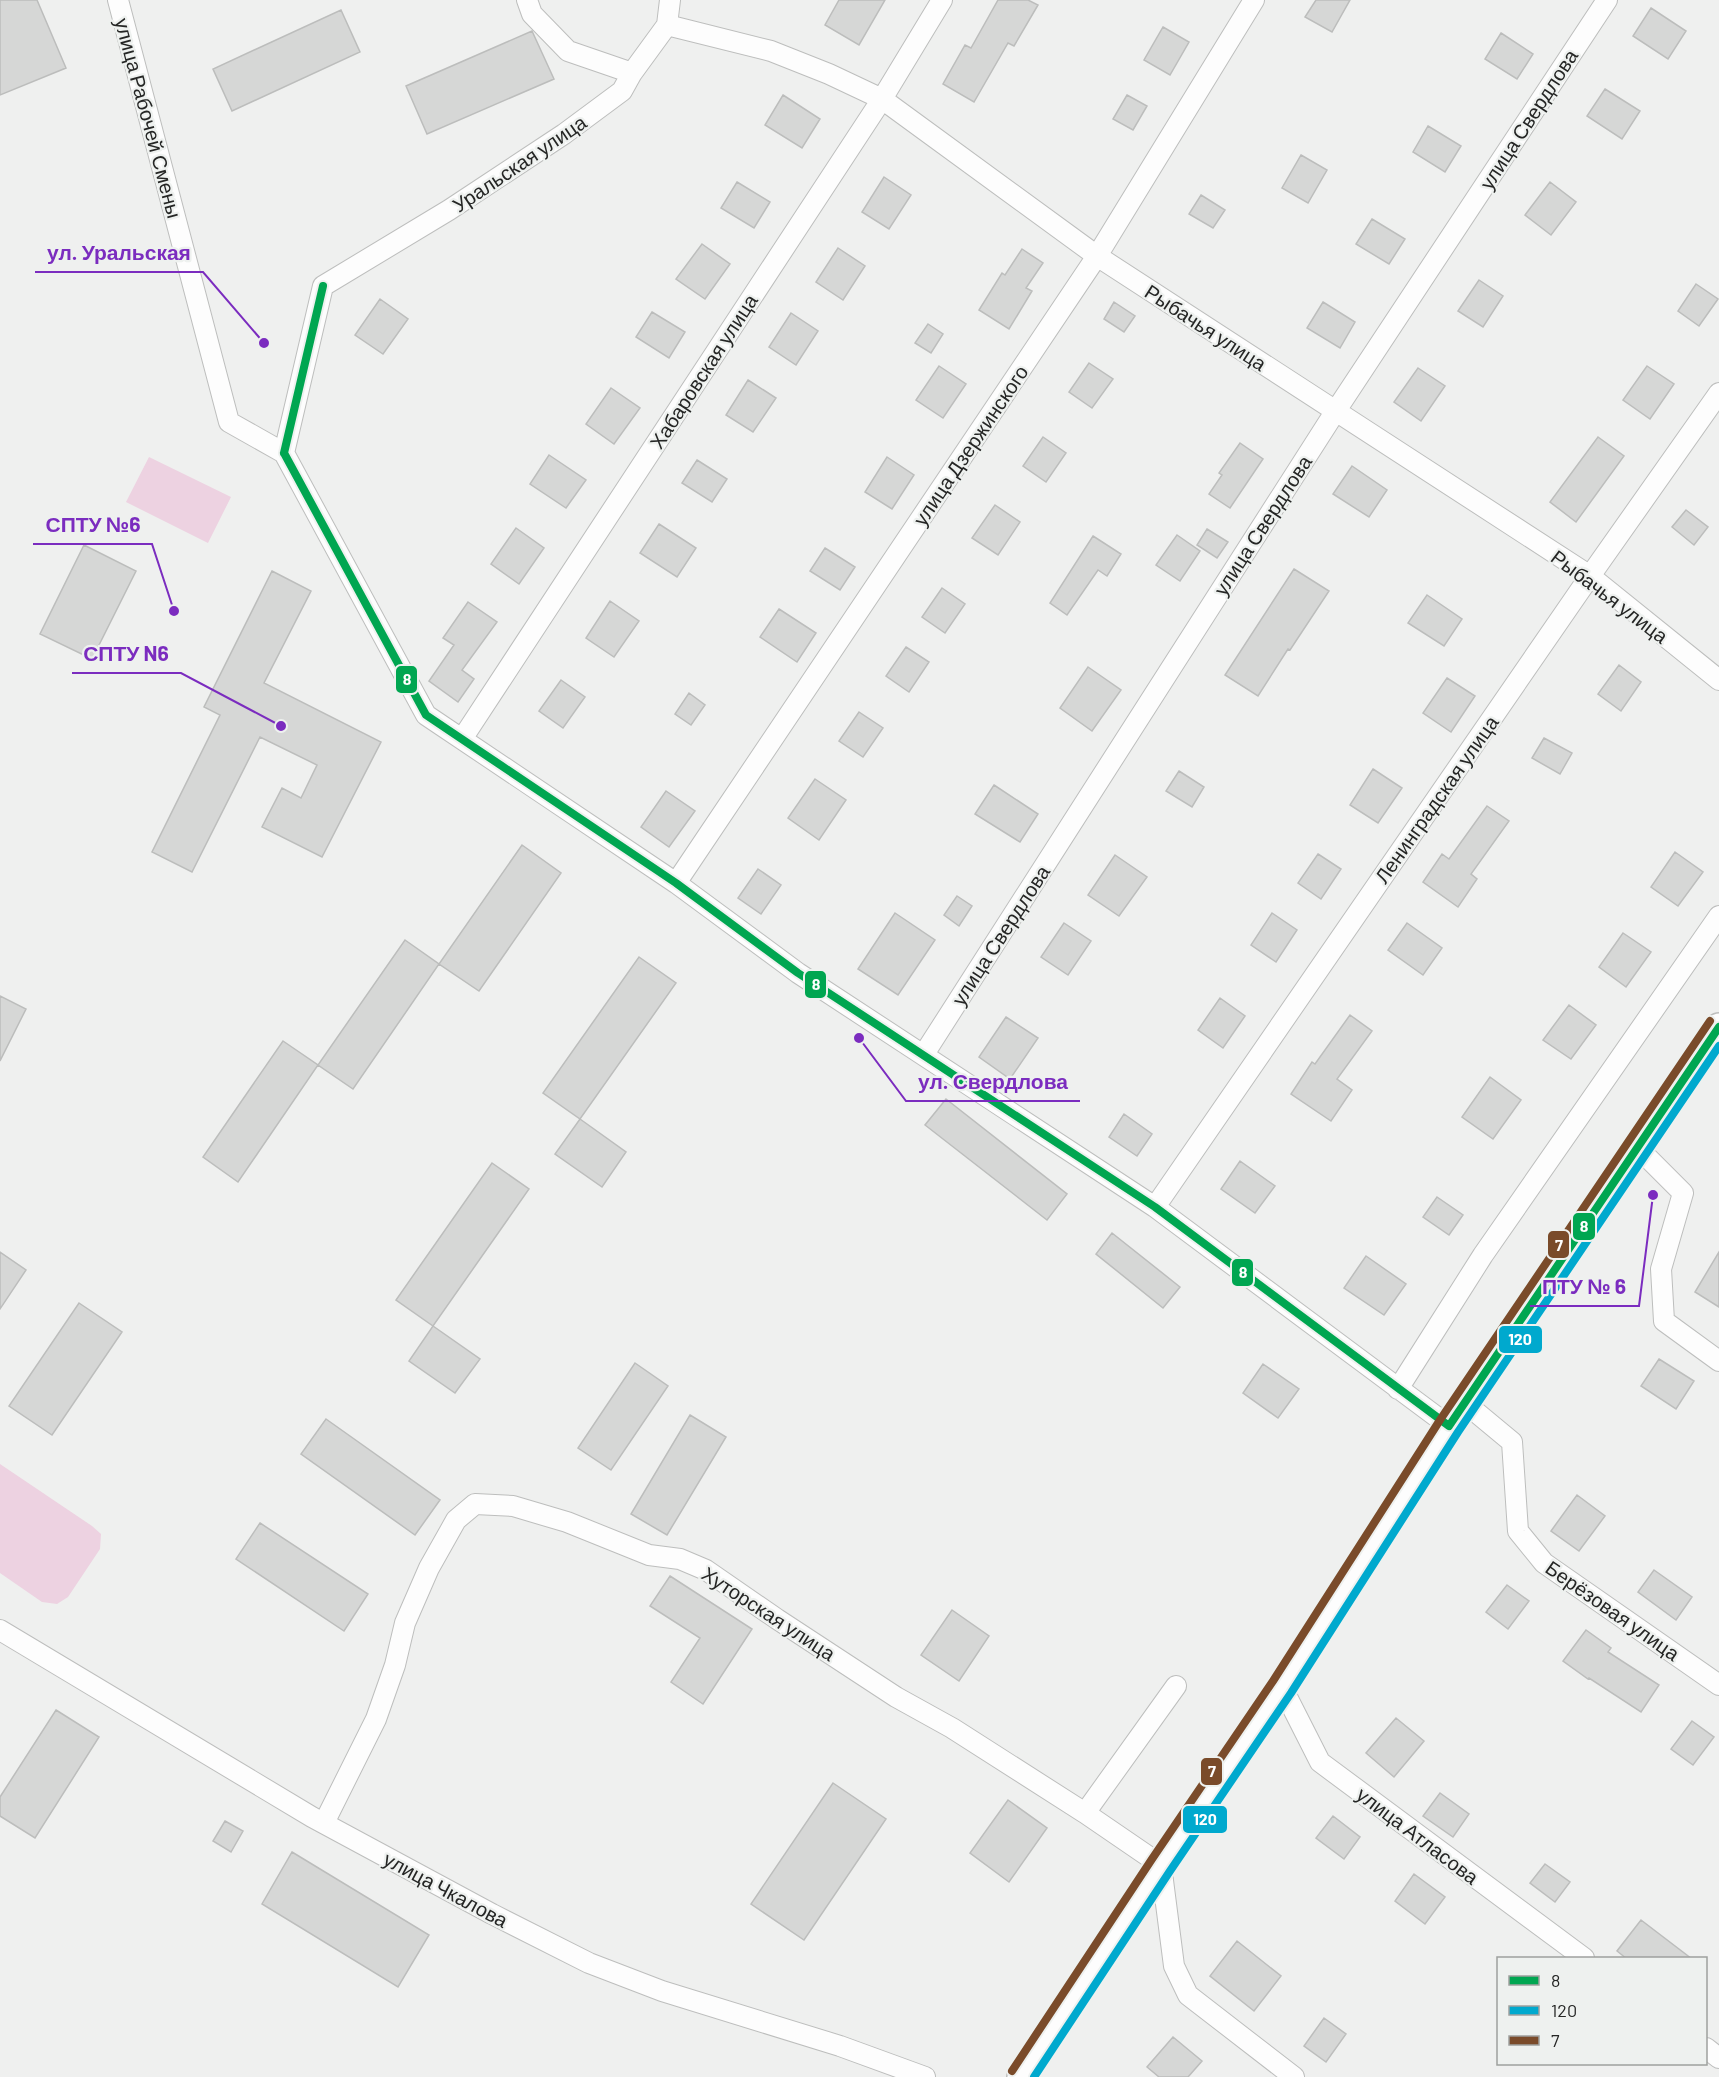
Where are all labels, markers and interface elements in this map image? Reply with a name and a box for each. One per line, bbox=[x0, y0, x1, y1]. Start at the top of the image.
street label: улица Рабочей Смены bbox=[111, 15, 187, 221]
street label: улица Свердлова bbox=[1474, 44, 1583, 193]
street label: Уральская улица bbox=[448, 109, 591, 217]
callout: ул. Уральская bbox=[35, 233, 203, 272]
text: ул. Уральская bbox=[47, 239, 191, 264]
street label: Рыбачья улица bbox=[1141, 279, 1272, 376]
street label: Хабаровская улица bbox=[644, 289, 762, 453]
street label: улица Дзержинского bbox=[907, 360, 1033, 530]
street label: улица Свердлова bbox=[1208, 450, 1317, 599]
callout: СПТУ №6 bbox=[33, 505, 152, 544]
text: СПТУ №6 bbox=[45, 511, 141, 536]
street label: Рыбачья улица bbox=[1547, 544, 1674, 648]
callout: СПТУ N6 bbox=[72, 634, 181, 673]
text: СПТУ N6 bbox=[83, 640, 169, 665]
line badge: 8 bbox=[395, 665, 418, 694]
text: 8 bbox=[403, 669, 412, 688]
street label: Ленинградская улица bbox=[1369, 710, 1503, 887]
street label: улица Свердлова bbox=[946, 860, 1055, 1009]
line badge: 8 bbox=[804, 970, 827, 999]
text: 8 bbox=[812, 974, 821, 993]
callout: ул. Свердлова bbox=[906, 1062, 1080, 1101]
text: ул. Свердлова bbox=[918, 1068, 1068, 1093]
line badge: 8 bbox=[1572, 1212, 1596, 1241]
text: 8 bbox=[1580, 1216, 1589, 1235]
line badge: 7 bbox=[1547, 1230, 1570, 1259]
text: 7 bbox=[1555, 1235, 1563, 1254]
line badge: 8 bbox=[1231, 1258, 1254, 1287]
text: 8 bbox=[1239, 1262, 1248, 1281]
callout: ПТУ № 6 bbox=[1530, 1267, 1639, 1306]
text: ПТУ № 6 bbox=[1542, 1273, 1626, 1298]
line badge: 120 bbox=[1498, 1325, 1543, 1354]
text: 120 bbox=[1508, 1329, 1532, 1348]
street label: Берёзовая улица bbox=[1541, 1555, 1685, 1666]
street label: Хуторская улица bbox=[698, 1561, 841, 1666]
line badge: 7 bbox=[1200, 1757, 1223, 1786]
text: 7 bbox=[1208, 1761, 1216, 1780]
street label: улица Атласова bbox=[1352, 1781, 1484, 1889]
line badge: 120 bbox=[1182, 1805, 1228, 1834]
text: 120 bbox=[1193, 1809, 1217, 1828]
street label: улица Чкалова bbox=[380, 1846, 513, 1932]
legend bbox=[1497, 1957, 1707, 2065]
text: 8 bbox=[1551, 1969, 1560, 1991]
text: 120 bbox=[1551, 1999, 1577, 2021]
text: 7 bbox=[1551, 2029, 1560, 2051]

